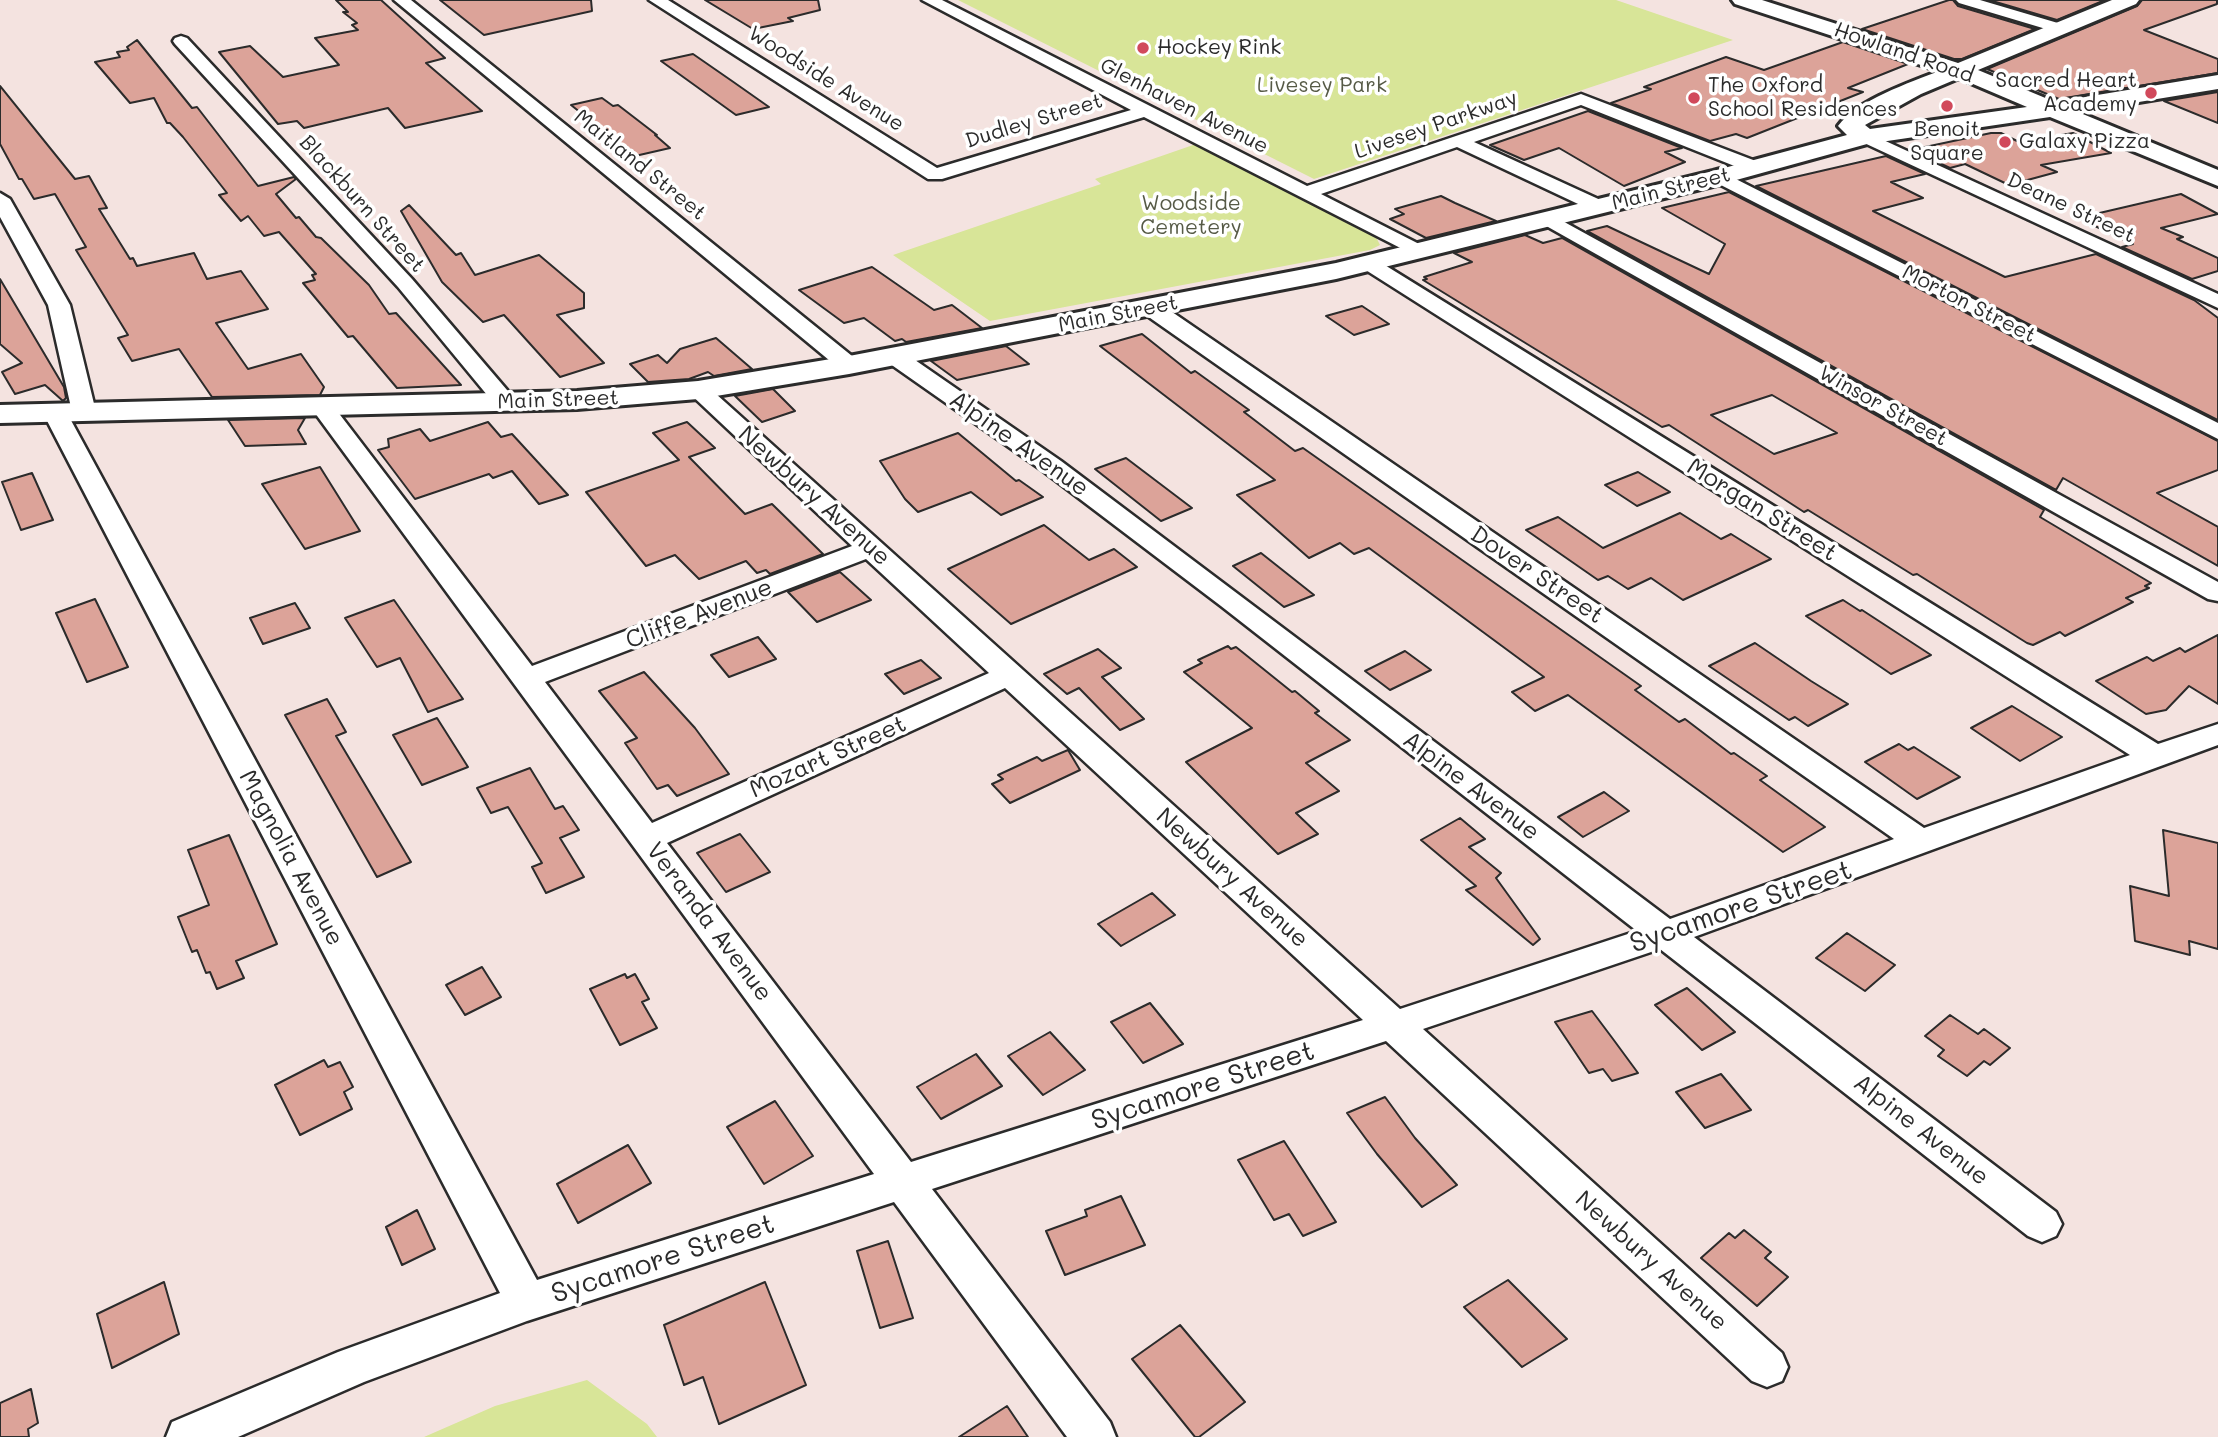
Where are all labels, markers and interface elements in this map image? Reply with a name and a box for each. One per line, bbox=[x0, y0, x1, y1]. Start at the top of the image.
street label: Howland Road bbox=[1831, 17, 1977, 89]
street label: Woodside Avenue bbox=[743, 21, 909, 137]
place label: Hockey Rink bbox=[1157, 35, 1281, 61]
marker: Hockey Rink bbox=[1135, 40, 1151, 56]
street label: Glenhaven Avenue bbox=[1096, 53, 1272, 159]
place label: Sacred Heart Academy bbox=[1995, 68, 2137, 118]
park label: Livesey Park bbox=[1257, 73, 1387, 99]
place label: The Oxford School Residences bbox=[1708, 73, 1898, 123]
street label: Livesey Parkway bbox=[1351, 85, 1521, 165]
marker: Sacred Heart Academy bbox=[2143, 85, 2159, 101]
street label: Dudley Street bbox=[962, 88, 1106, 154]
marker: The Oxford School Residences bbox=[1686, 90, 1702, 106]
marker: Benoit Square bbox=[1939, 98, 1955, 114]
street label: Maitland Street bbox=[569, 104, 711, 226]
place label: Benoit Square bbox=[1910, 117, 1984, 167]
place label: Galaxy Pizza bbox=[2019, 129, 2150, 155]
street label: Blackburn Street bbox=[294, 130, 430, 278]
marker: Galaxy Pizza bbox=[1997, 134, 2013, 150]
street label: Main Street bbox=[1609, 162, 1733, 216]
street label: Deane Street bbox=[2003, 167, 2139, 249]
park label: Woodside Cemetery bbox=[1140, 191, 1242, 241]
street label: Morton Street bbox=[1898, 259, 2040, 349]
street label: Main Street bbox=[1056, 290, 1180, 338]
street label: Winsor Street bbox=[1814, 360, 1952, 452]
street label: Main Street bbox=[497, 385, 619, 415]
street label: Alpine Avenue bbox=[944, 385, 1094, 503]
street label: Newbury Avenue bbox=[732, 420, 896, 572]
street label: Morgan Street bbox=[1682, 452, 1842, 568]
street label: Dover Street bbox=[1465, 520, 1609, 630]
street label: Cliffe Avenue bbox=[622, 573, 776, 655]
street label: Mozart Street bbox=[745, 710, 911, 804]
street label: Alpine Avenue bbox=[1397, 725, 1545, 847]
street label: Magnolia Avenue bbox=[233, 765, 349, 951]
street label: Newbury Avenue bbox=[1150, 802, 1314, 954]
street label: Veranda Avenue bbox=[640, 837, 778, 1007]
street label: Sycamore Street bbox=[1626, 853, 1856, 961]
street label: Sycamore Street bbox=[1087, 1034, 1319, 1138]
street label: Alpine Avenue bbox=[1848, 1068, 1994, 1192]
street label: Newbury Avenue bbox=[1569, 1185, 1733, 1337]
street label: Sycamore Street bbox=[547, 1207, 779, 1311]

